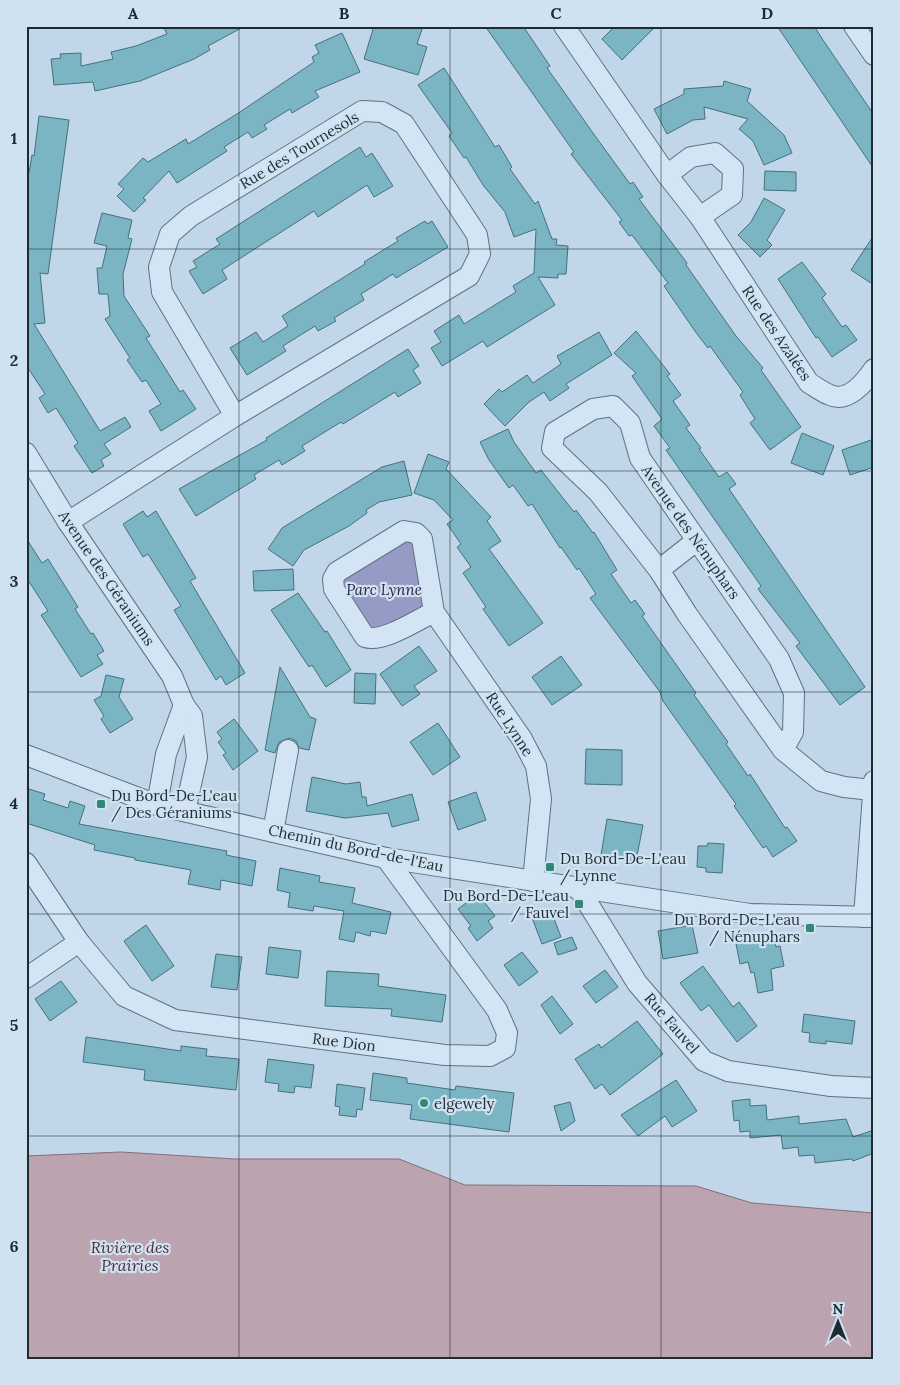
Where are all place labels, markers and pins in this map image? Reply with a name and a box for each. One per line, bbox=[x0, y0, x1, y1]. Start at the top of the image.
place label: Du Bord-De-L'eau / Des Géraniums bbox=[111, 786, 237, 823]
marker: Du Bord-De-L'eau / Des Géraniums bbox=[95, 798, 107, 810]
place label: Du Bord-De-L'eau / Lynne bbox=[560, 849, 686, 886]
marker: Du Bord-De-L'eau / Lynne bbox=[544, 861, 556, 873]
place label: Du Bord-De-L'eau / Fauvel bbox=[443, 886, 569, 923]
marker: Du Bord-De-L'eau / Fauvel bbox=[573, 898, 585, 910]
place label: Du Bord-De-L'eau / Nénuphars bbox=[674, 910, 800, 947]
marker: Du Bord-De-L'eau / Nénuphars bbox=[804, 922, 816, 934]
place label: elgewely bbox=[434, 1094, 494, 1113]
marker: elgewely bbox=[418, 1097, 430, 1109]

